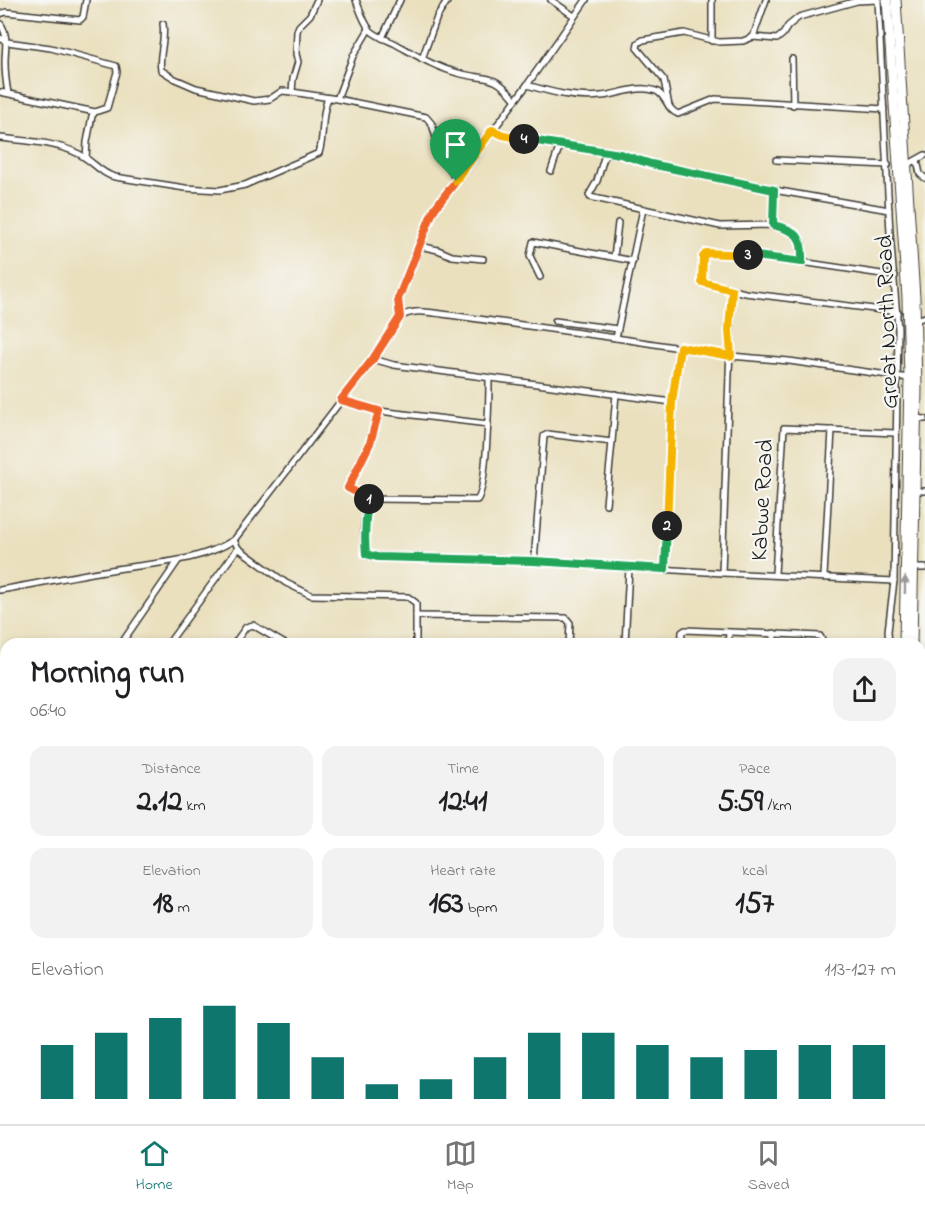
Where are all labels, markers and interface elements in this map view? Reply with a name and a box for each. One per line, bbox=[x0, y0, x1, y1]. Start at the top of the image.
pin bbox=[430, 119, 481, 181]
pin: 4 bbox=[509, 124, 539, 154]
text: 4 bbox=[521, 127, 527, 151]
icon: arrive bbox=[439, 128, 472, 161]
street label: Great North Road bbox=[868, 234, 909, 410]
pin: 3 bbox=[733, 240, 763, 270]
text: 3 bbox=[745, 243, 751, 267]
street label: Kabwe Road bbox=[743, 438, 784, 562]
pin: 1 bbox=[354, 484, 384, 514]
text: 1 bbox=[366, 487, 372, 511]
pin: 2 bbox=[652, 511, 682, 541]
text: 2 bbox=[663, 514, 671, 538]
one-way arrow bbox=[900, 576, 910, 595]
text: Morning run bbox=[30, 650, 184, 698]
button: share bbox=[833, 658, 896, 721]
text: 06:40 bbox=[30, 697, 66, 726]
text: Distance bbox=[142, 757, 201, 781]
text: Time bbox=[447, 757, 479, 781]
text: Pace bbox=[739, 757, 770, 781]
text: 2.12 bbox=[137, 781, 182, 825]
text: 12:41 bbox=[439, 781, 487, 825]
text: 5:59 bbox=[718, 781, 763, 825]
text: km bbox=[182, 794, 206, 818]
text: /km bbox=[763, 794, 792, 818]
text: Elevation bbox=[142, 859, 201, 883]
text: Heart rate bbox=[430, 859, 496, 883]
text: kcal bbox=[742, 859, 767, 883]
text: 18 bbox=[153, 883, 174, 927]
text: 163 bbox=[429, 883, 464, 927]
text: 157 bbox=[735, 883, 774, 927]
text: m bbox=[174, 896, 190, 920]
text: bpm bbox=[464, 896, 497, 920]
text: Elevation bbox=[30, 956, 104, 985]
text: 113–127 m bbox=[824, 956, 896, 985]
tab: Home bbox=[136, 1137, 173, 1197]
tab: Map bbox=[444, 1137, 477, 1197]
tab: Saved bbox=[748, 1137, 789, 1197]

